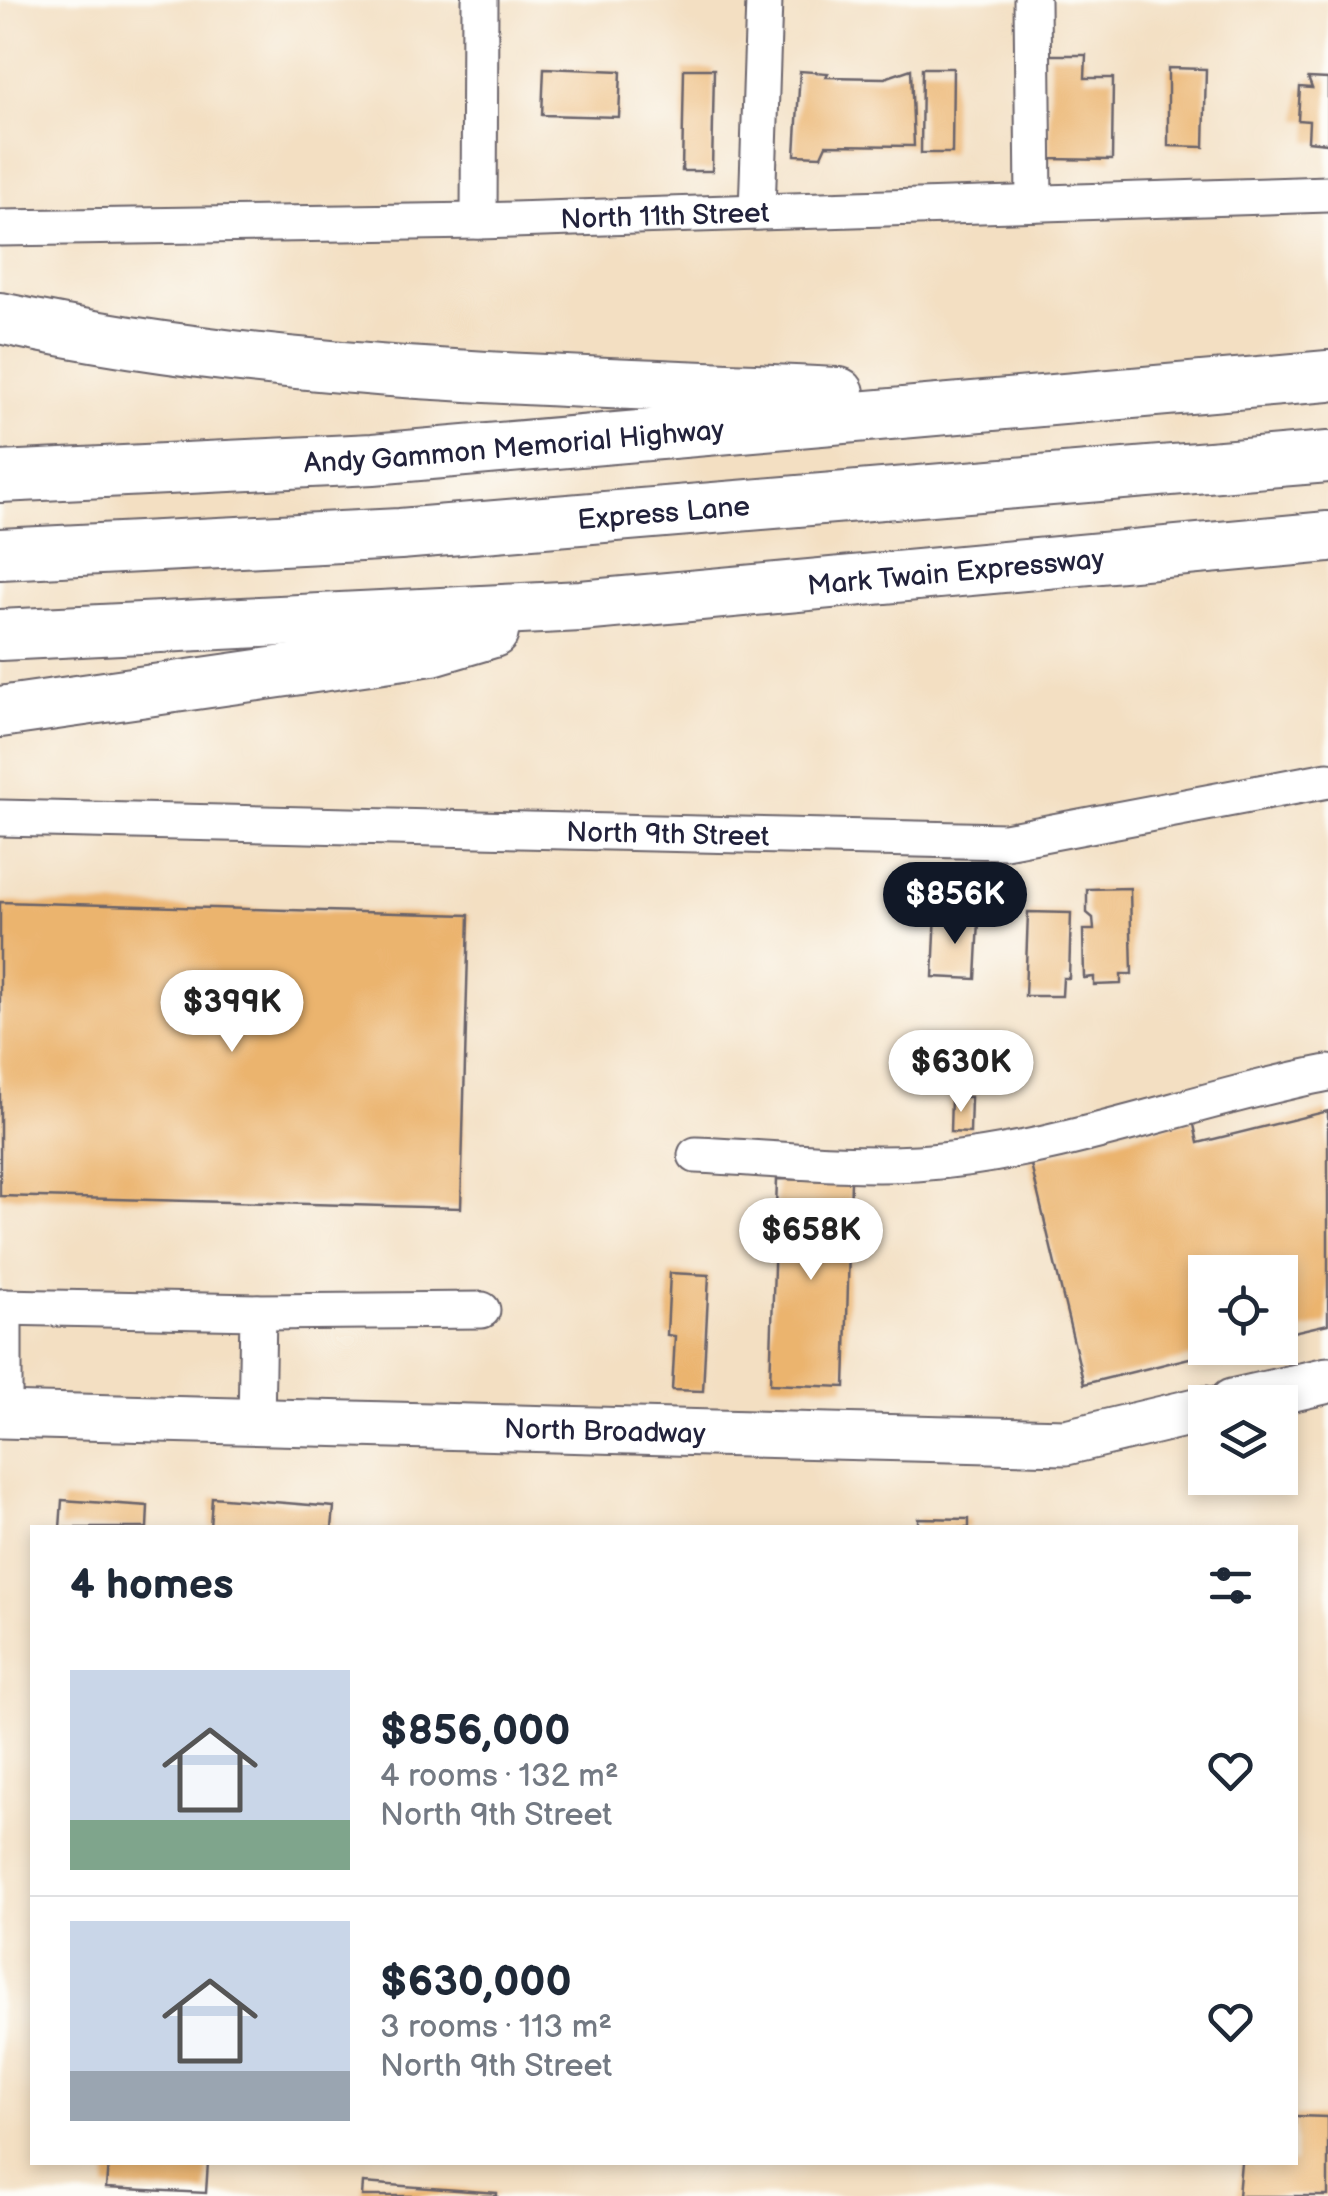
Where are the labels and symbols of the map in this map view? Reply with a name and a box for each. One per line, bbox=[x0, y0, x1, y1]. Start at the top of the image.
street label: North 11th Street bbox=[560, 197, 770, 236]
street label: Andy Gammon Memorial Highway bbox=[303, 414, 726, 480]
street label: Express Lane bbox=[576, 490, 751, 537]
street label: Mark Twain Expressway bbox=[806, 543, 1106, 603]
street label: North 9th Street bbox=[566, 816, 770, 854]
pin: $856K bbox=[885, 862, 1025, 947]
pin: $399K bbox=[162, 970, 302, 1055]
pin: $630K bbox=[891, 1030, 1031, 1115]
pin: $658K bbox=[741, 1198, 881, 1283]
street label: North Broadway bbox=[504, 1413, 706, 1451]

